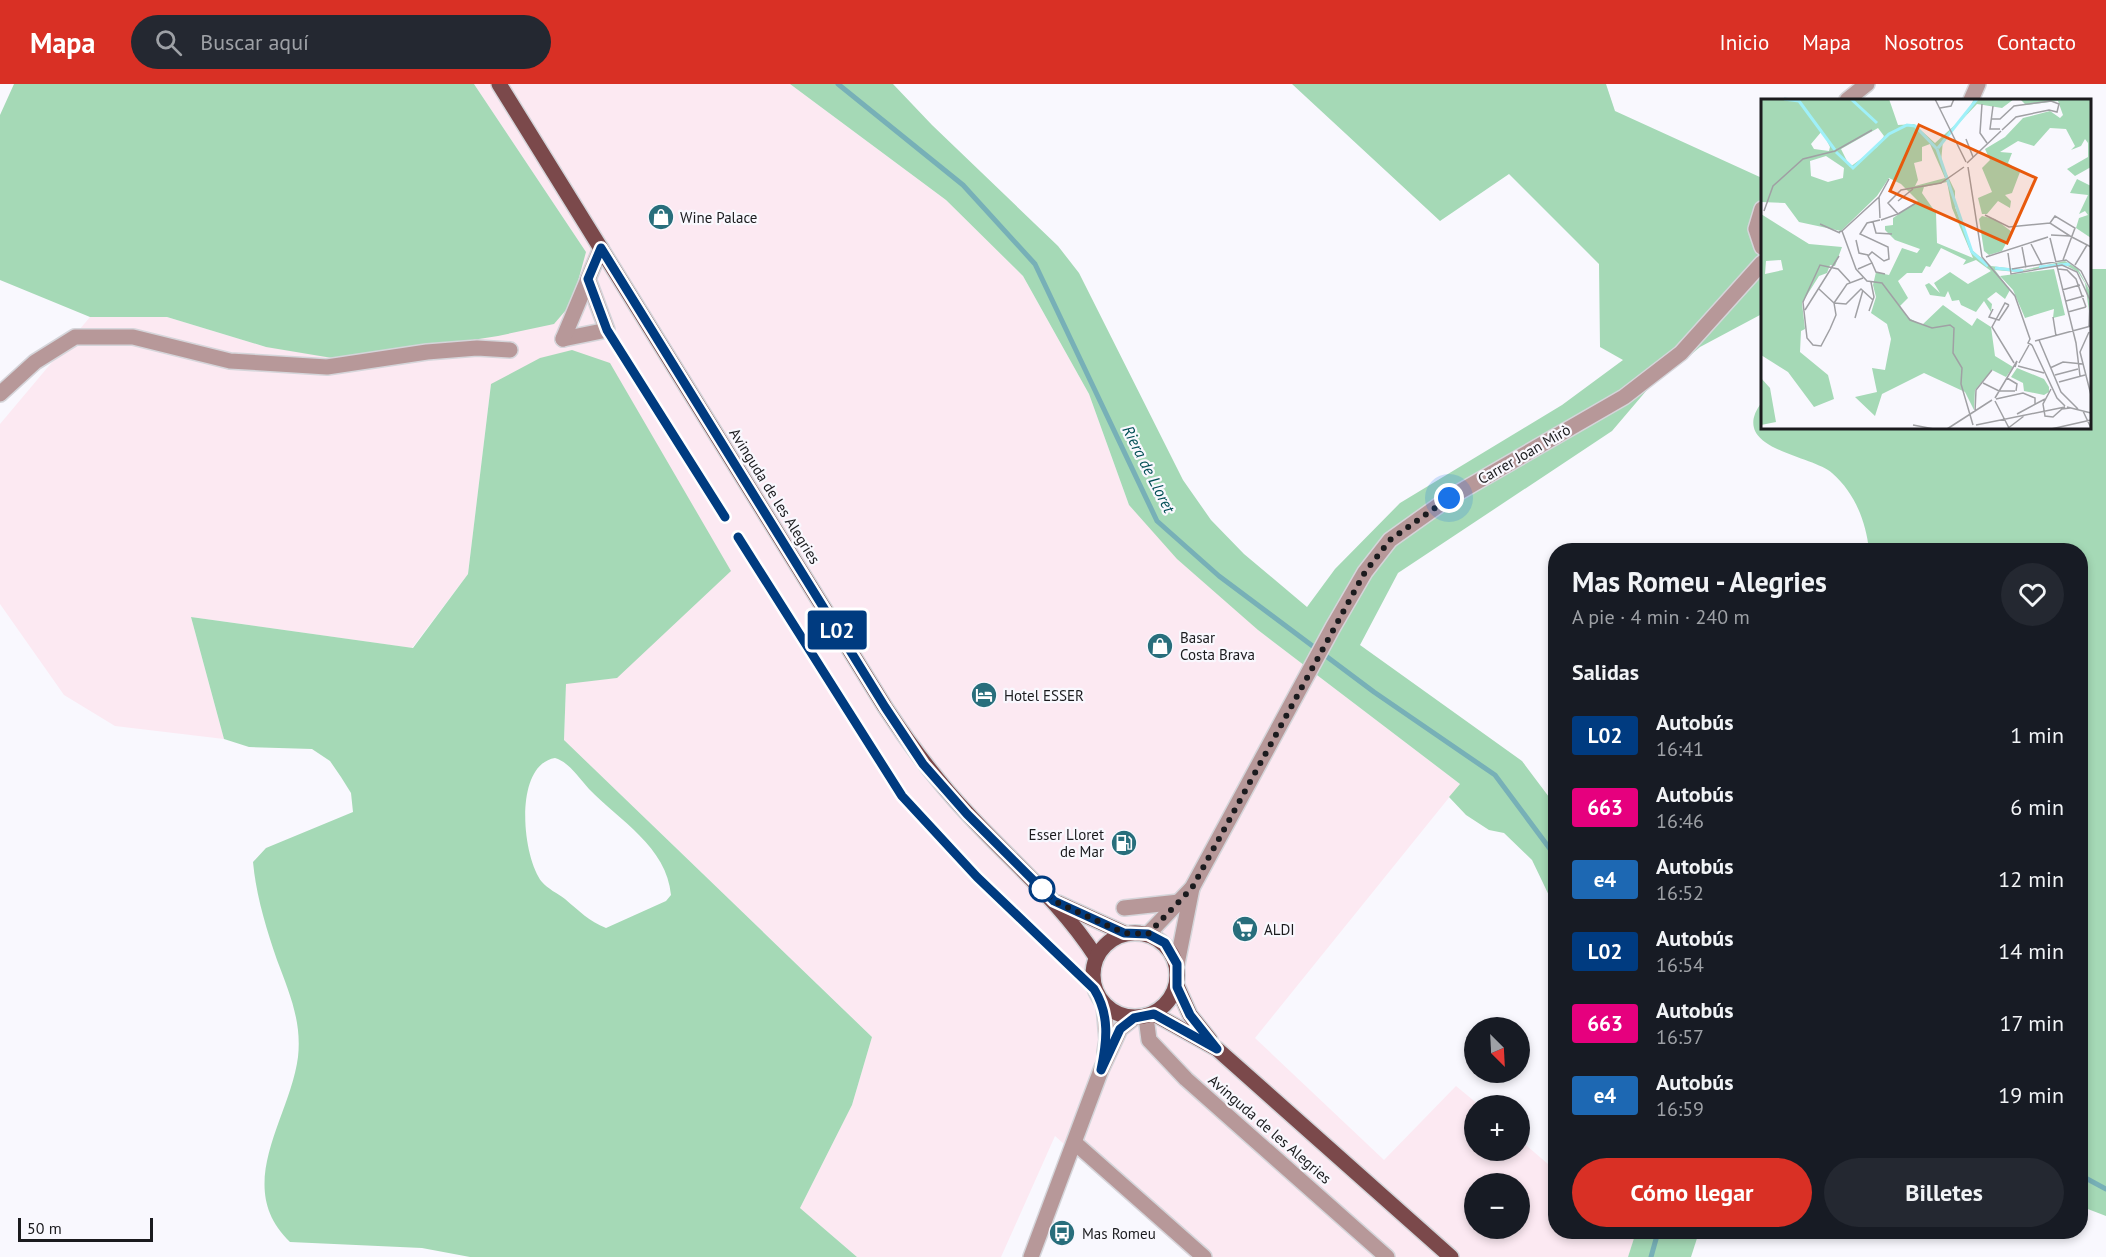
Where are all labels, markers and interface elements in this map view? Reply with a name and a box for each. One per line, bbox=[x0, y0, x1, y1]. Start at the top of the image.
search box bbox=[131, 15, 551, 69]
text: Mapa bbox=[30, 24, 95, 61]
icon: search bbox=[152, 26, 185, 59]
text: Buscar aquí bbox=[200, 28, 309, 56]
text: Inicio bbox=[1720, 29, 1769, 56]
text: Mapa bbox=[1802, 29, 1851, 56]
text: Nosotros bbox=[1884, 29, 1964, 56]
text: Contacto bbox=[1997, 29, 2076, 56]
inset map bbox=[1761, 99, 2091, 429]
shop icon: Wine Palace bbox=[646, 202, 676, 232]
place label: Wine Palace bbox=[680, 208, 757, 227]
street label: Carrer Joan Mirò bbox=[1474, 420, 1574, 488]
water label: Riera de Lloret bbox=[1118, 422, 1180, 517]
street label: Avinguda de les Alegries bbox=[725, 425, 825, 567]
your location bbox=[1434, 483, 1464, 513]
text: Mas Romeu - Alegries bbox=[1572, 563, 1827, 600]
button: heart bbox=[2001, 563, 2064, 626]
text: A pie · 4 min · 240 m bbox=[1572, 604, 1750, 630]
line badge: L02 bbox=[802, 610, 872, 650]
text: L02 bbox=[820, 617, 854, 644]
place label: Basar Costa Brava bbox=[1180, 628, 1255, 664]
shop icon: Basar Costa Brava bbox=[1145, 631, 1175, 661]
text: Salidas bbox=[1572, 658, 1639, 686]
hotel icon: Hotel ESSER bbox=[969, 680, 999, 710]
place label: Hotel ESSER bbox=[1004, 686, 1084, 705]
text: Autobús bbox=[1656, 708, 1733, 736]
text: 1 min bbox=[2010, 721, 2064, 749]
text: L02 bbox=[1588, 722, 1622, 749]
text: 16:41 bbox=[1656, 736, 1704, 762]
text: Autobús bbox=[1656, 780, 1733, 808]
text: 6 min bbox=[2010, 793, 2064, 821]
text: 663 bbox=[1587, 794, 1623, 821]
text: 16:46 bbox=[1656, 808, 1704, 834]
place label: Esser Lloret de Mar bbox=[1029, 825, 1104, 861]
fuel station icon: Esser Lloret de Mar bbox=[1109, 828, 1139, 858]
text: Autobús bbox=[1656, 852, 1733, 880]
text: 12 min bbox=[1998, 865, 2064, 893]
text: e4 bbox=[1594, 866, 1616, 893]
unlabelled marker bbox=[1029, 876, 1055, 902]
text: 16:52 bbox=[1656, 880, 1704, 906]
supermarket icon: ALDI bbox=[1230, 914, 1260, 944]
place label: ALDI bbox=[1264, 920, 1295, 939]
text: Autobús bbox=[1656, 924, 1733, 952]
text: 14 min bbox=[1998, 937, 2064, 965]
text: L02 bbox=[1588, 938, 1622, 965]
text: 16:54 bbox=[1656, 952, 1704, 978]
text: Autobús bbox=[1656, 996, 1733, 1024]
text: 17 min bbox=[2000, 1009, 2064, 1037]
text: 663 bbox=[1587, 1010, 1623, 1037]
north arrow bbox=[1464, 1017, 1530, 1083]
map controls bbox=[1464, 1017, 1530, 1239]
text: 16:57 bbox=[1656, 1024, 1704, 1050]
text: Autobús bbox=[1656, 1068, 1733, 1096]
street label: Avinguda de les Alegries bbox=[1205, 1070, 1335, 1188]
text: 19 min bbox=[1998, 1081, 2064, 1109]
text: e4 bbox=[1594, 1082, 1616, 1109]
button: + bbox=[1464, 1095, 1530, 1161]
text: 16:59 bbox=[1656, 1096, 1704, 1122]
button: Cómo llegar bbox=[1572, 1158, 1812, 1227]
button: Billetes bbox=[1824, 1158, 2064, 1227]
button: − bbox=[1464, 1173, 1530, 1239]
scale bar bbox=[18, 1215, 153, 1242]
text: 50 m bbox=[27, 1218, 62, 1238]
bus stop icon: Mas Romeu bbox=[1047, 1218, 1077, 1248]
place label: Mas Romeu bbox=[1082, 1224, 1156, 1243]

